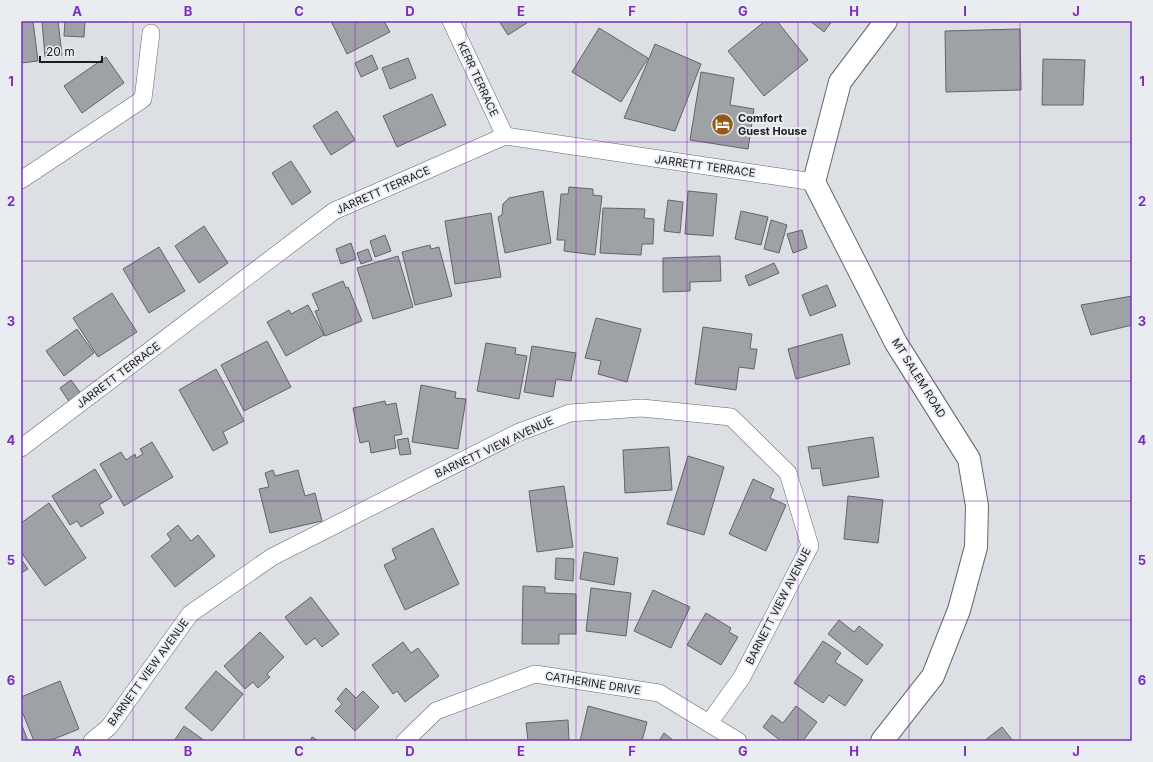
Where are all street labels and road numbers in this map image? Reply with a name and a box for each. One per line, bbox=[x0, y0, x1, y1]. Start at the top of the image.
street label: KERR TERRACE bbox=[455, 39, 501, 119]
street label: JARRETT TERRACE bbox=[654, 152, 756, 180]
street label: JARRETT TERRACE bbox=[334, 163, 432, 217]
street label: MT SALEM ROAD bbox=[889, 336, 949, 420]
street label: JARRETT TERRACE bbox=[73, 339, 163, 411]
street label: BARNETT VIEW AVENUE bbox=[432, 413, 556, 481]
street label: BARNETT VIEW AVENUE bbox=[742, 545, 814, 667]
street label: BARNETT VIEW AVENUE bbox=[104, 616, 192, 728]
street label: CATHERINE DRIVE bbox=[544, 669, 642, 697]

